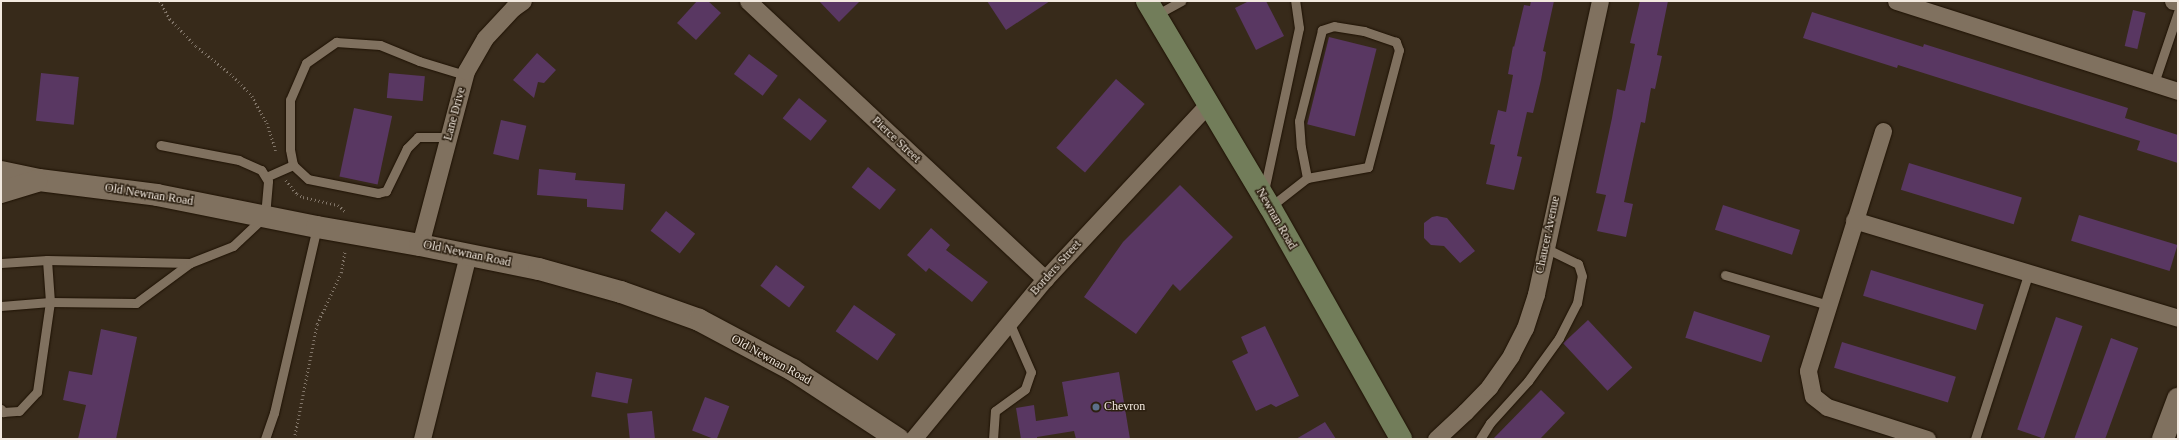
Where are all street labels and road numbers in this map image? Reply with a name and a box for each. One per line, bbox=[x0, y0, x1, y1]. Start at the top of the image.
street label: Lane Drive bbox=[441, 86, 469, 142]
street label: Pierce Street bbox=[869, 114, 923, 166]
street label: Old Newnan Road bbox=[104, 181, 194, 209]
street label: Newnan Road bbox=[1253, 186, 1299, 252]
street label: Chaucer Avenue bbox=[1533, 195, 1563, 275]
street label: Old Newnan Road bbox=[422, 238, 512, 270]
street label: Borders Street bbox=[1028, 238, 1084, 298]
street label: Old Newnan Road bbox=[728, 332, 814, 388]

